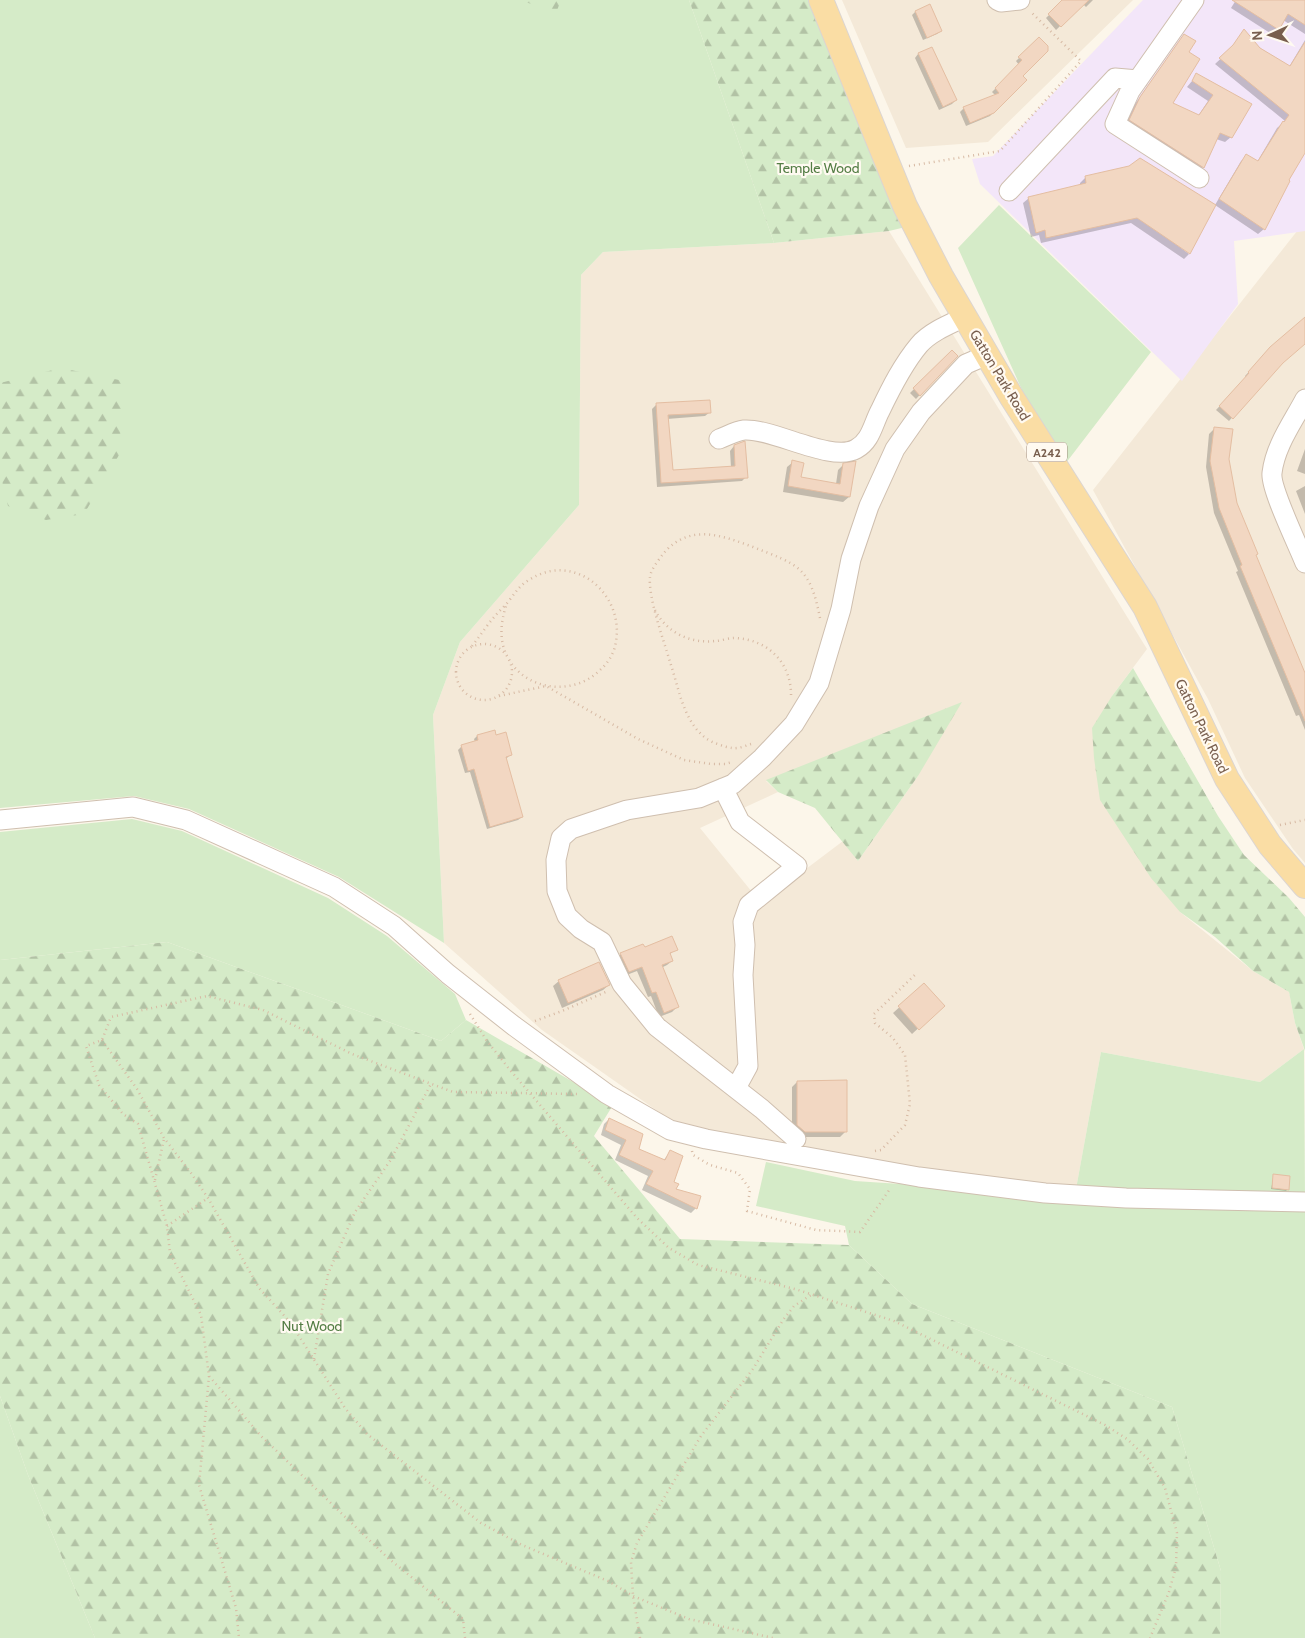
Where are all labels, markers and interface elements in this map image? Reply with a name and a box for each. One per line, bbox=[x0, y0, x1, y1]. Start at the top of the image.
north arrow bbox=[1245, 10, 1295, 60]
text: N bbox=[1248, 30, 1266, 41]
park label: Temple Wood bbox=[776, 159, 860, 177]
street label: Gatton Park Road bbox=[966, 326, 1034, 424]
road number: A242 bbox=[1027, 442, 1067, 462]
street label: Gatton Park Road bbox=[1171, 676, 1233, 776]
park label: Nut Wood bbox=[282, 1317, 342, 1335]

